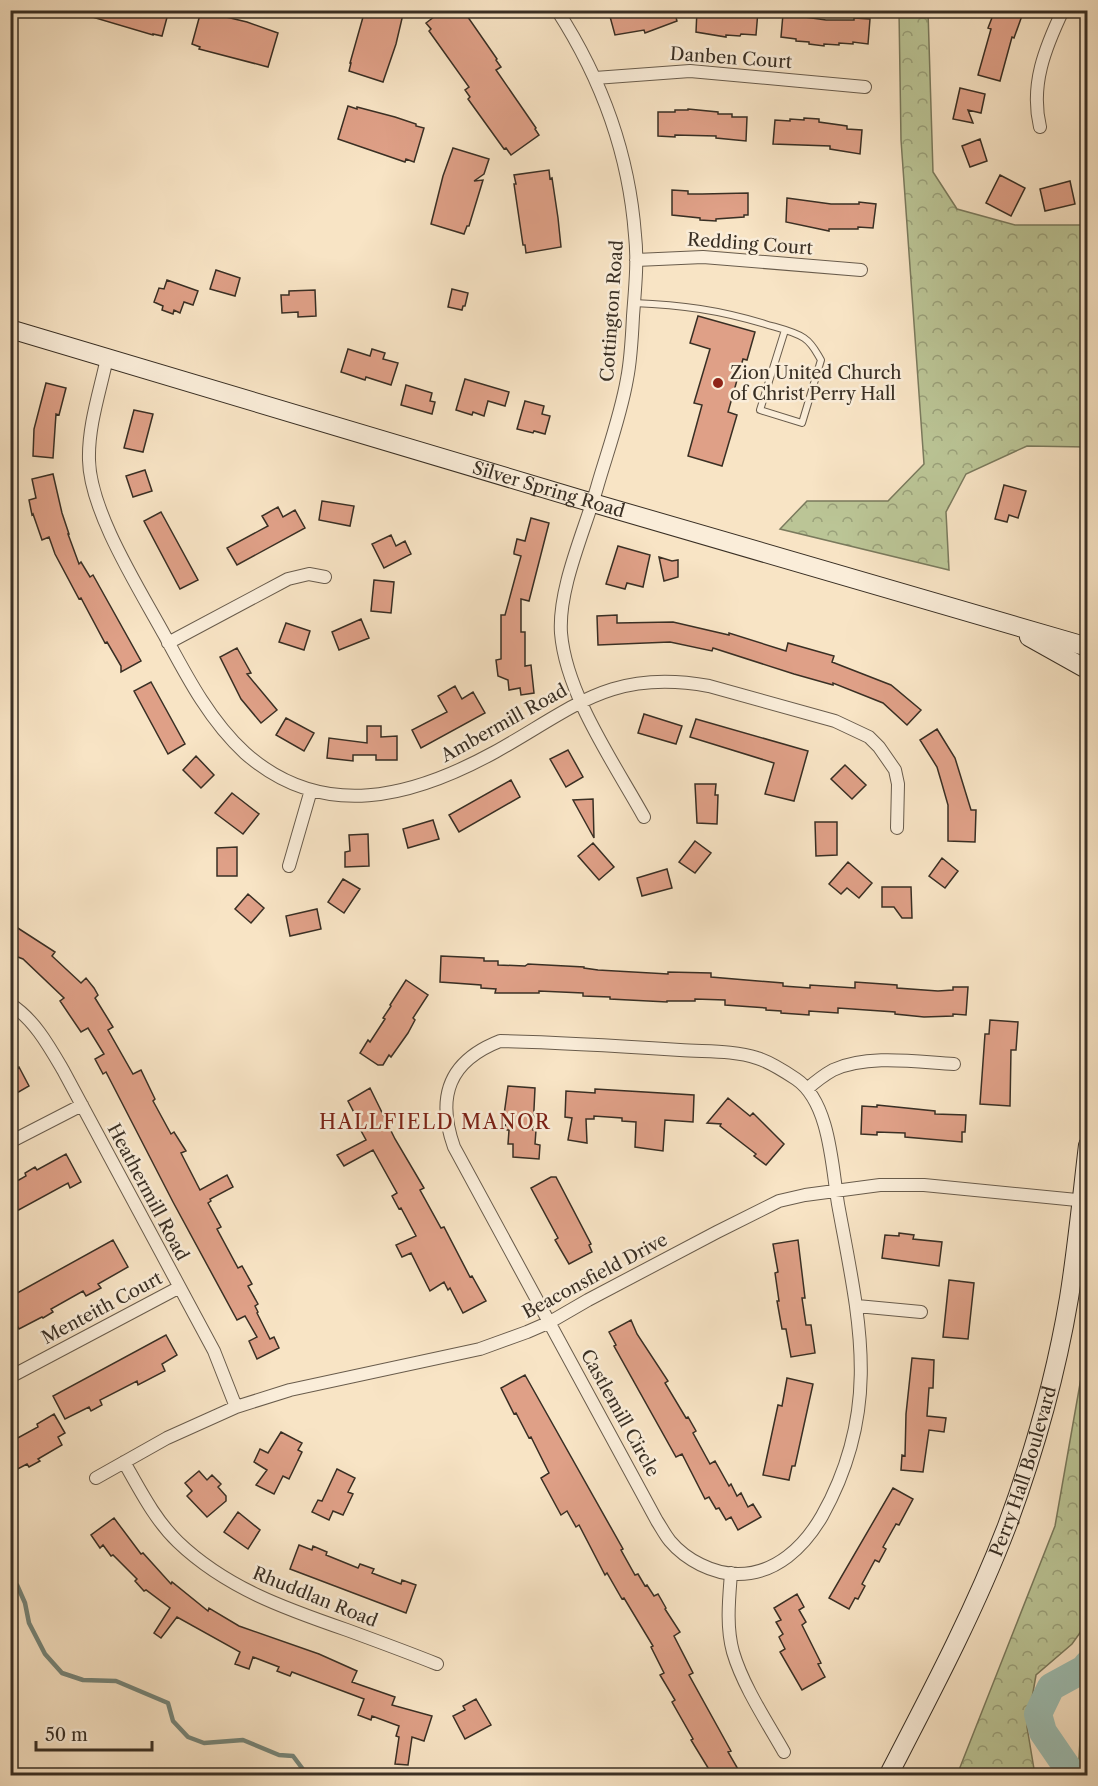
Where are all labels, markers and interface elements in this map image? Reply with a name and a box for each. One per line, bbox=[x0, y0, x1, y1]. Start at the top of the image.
street label: Danben Court bbox=[669, 43, 793, 73]
street label: Redding Court bbox=[686, 229, 814, 259]
street label: Cottington Road bbox=[596, 239, 628, 383]
place label: Zion United Church of Christ Perry Hall bbox=[730, 362, 901, 405]
marker: Zion United Church of Christ Perry Hall bbox=[711, 376, 725, 390]
street label: Silver Spring Road bbox=[470, 457, 627, 523]
street label: Ambermill Road bbox=[436, 679, 571, 767]
district label: HALLFIELD MANOR bbox=[319, 1110, 551, 1134]
street label: Heathermill Road bbox=[103, 1120, 193, 1264]
street label: Beaconsfield Drive bbox=[519, 1228, 671, 1324]
street label: Menteith Court bbox=[38, 1267, 167, 1349]
street label: Castlemill Circle bbox=[576, 1345, 664, 1481]
street label: Perry Hall Boulevard bbox=[985, 1384, 1061, 1560]
street label: Rhuddlan Road bbox=[249, 1562, 381, 1632]
scale bar bbox=[36, 1714, 152, 1752]
text: 50 m bbox=[45, 1724, 88, 1746]

